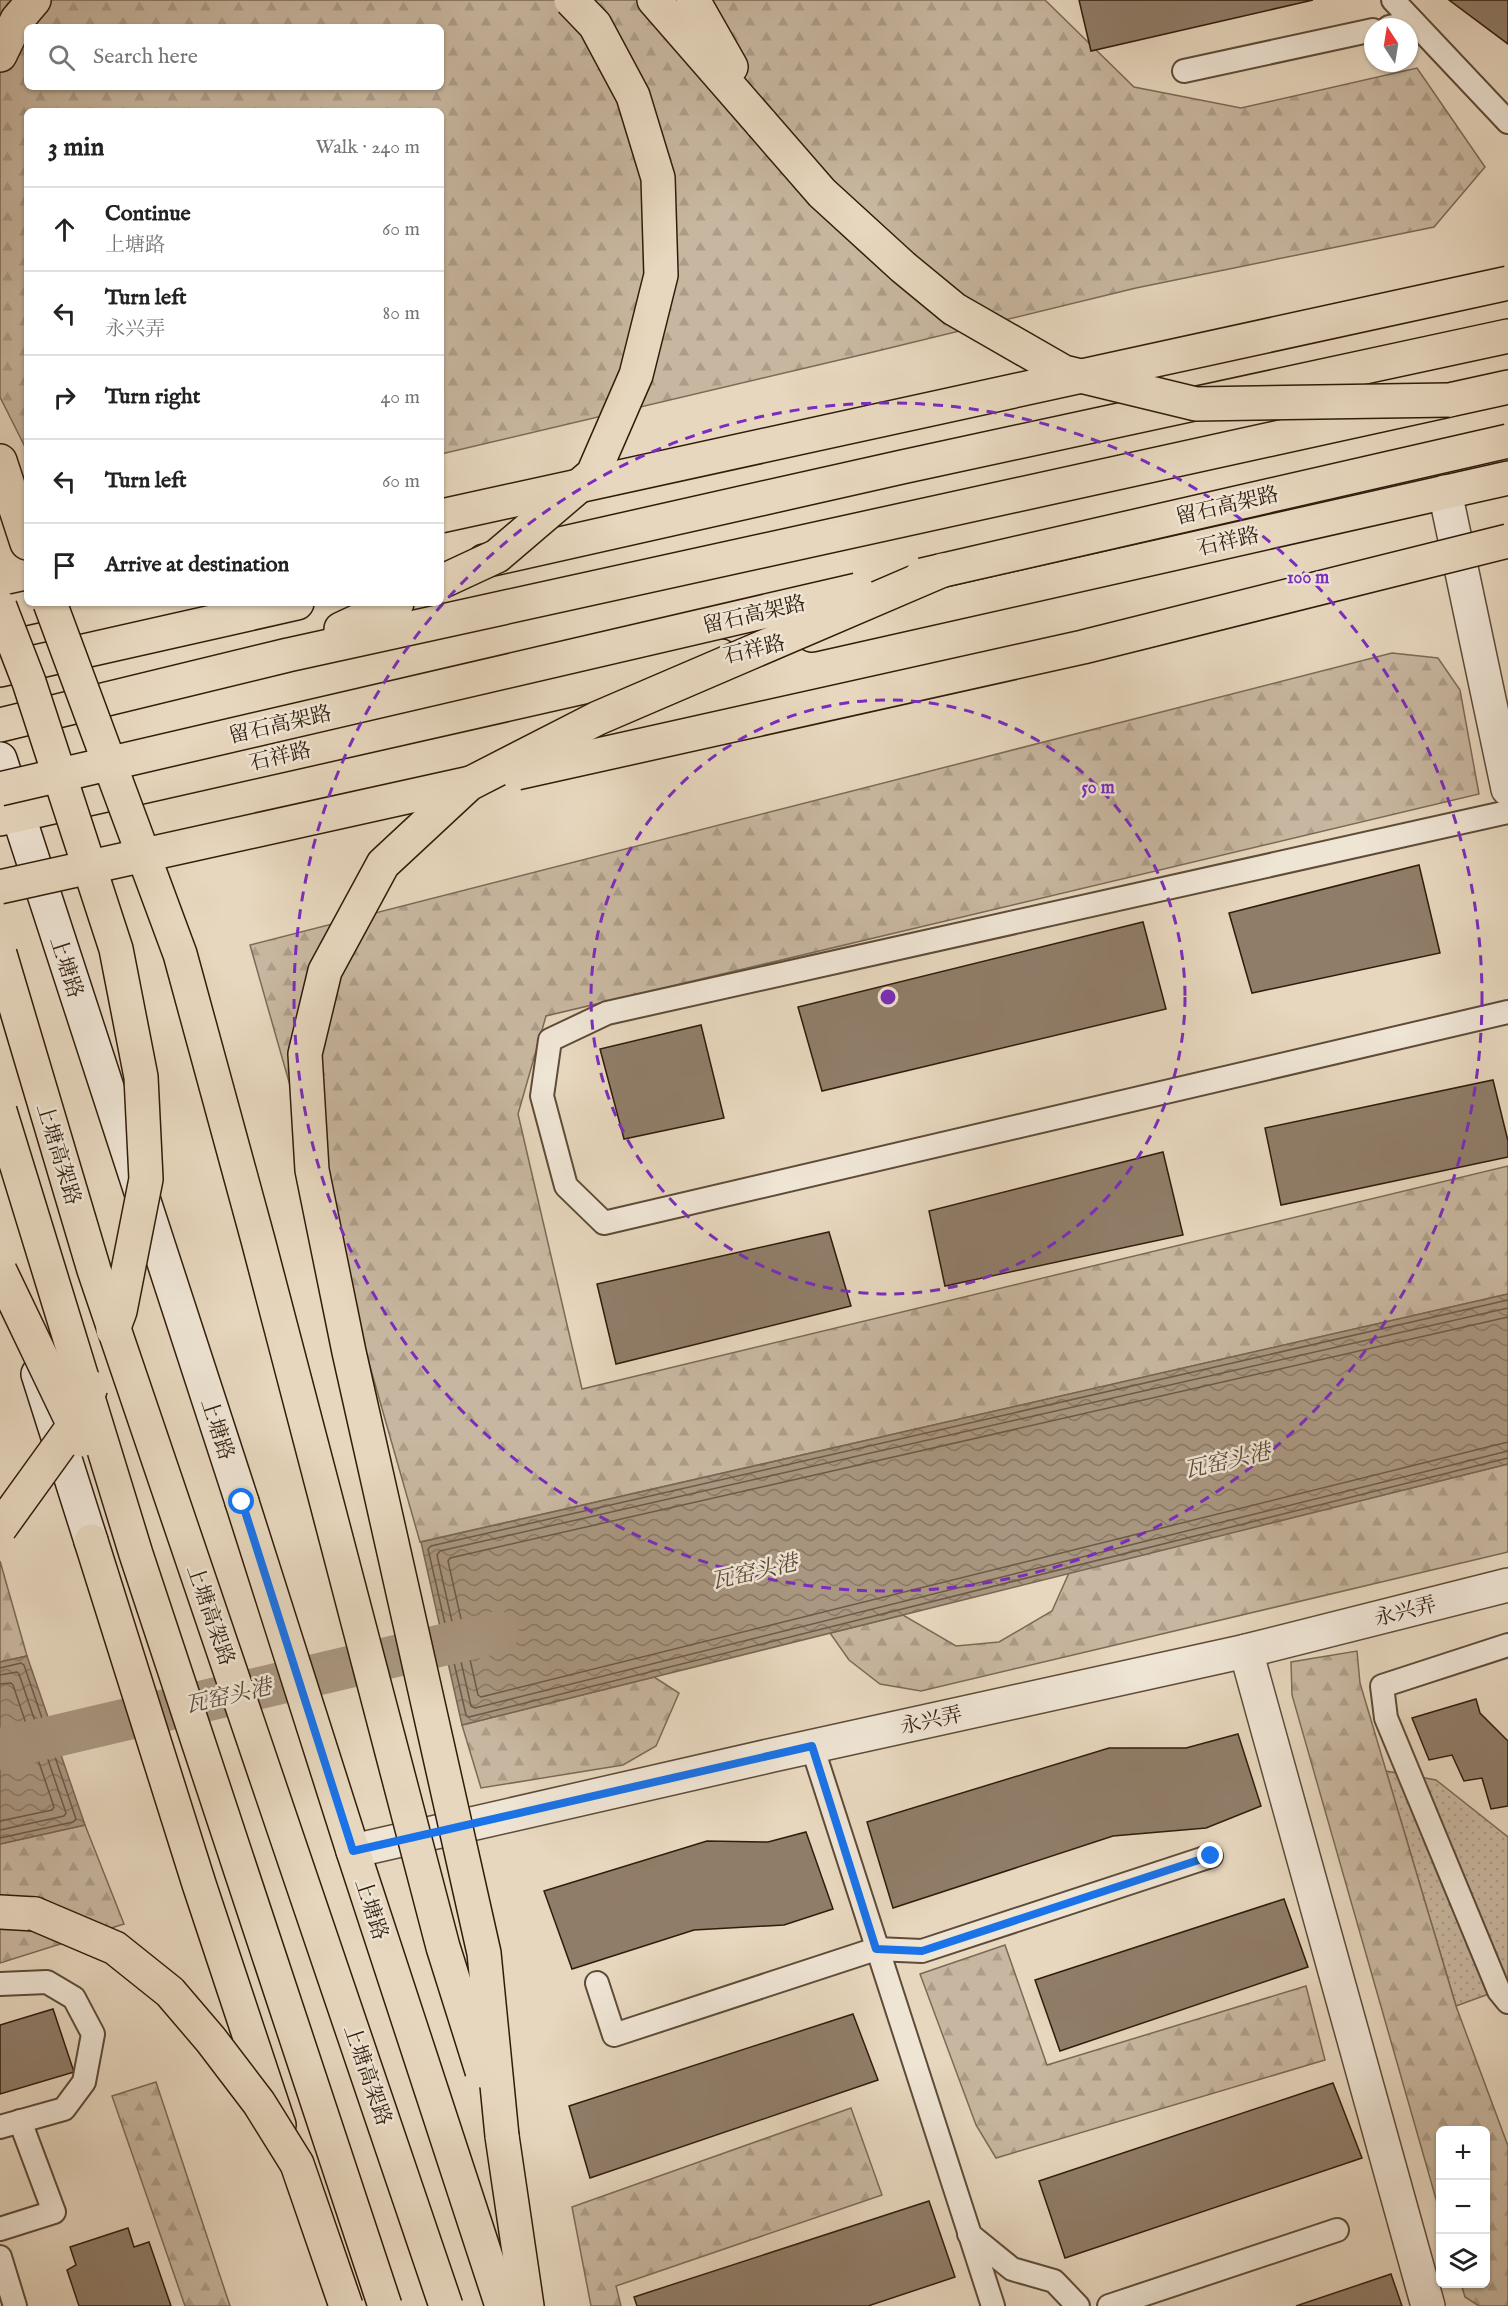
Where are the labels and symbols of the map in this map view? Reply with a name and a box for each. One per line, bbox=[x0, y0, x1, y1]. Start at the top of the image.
north arrow bbox=[1364, 18, 1418, 72]
street label: 留石高架路 bbox=[1173, 481, 1282, 531]
street label: 石祥路 bbox=[1195, 522, 1262, 563]
text: 100 m bbox=[1287, 567, 1329, 590]
street label: 留石高架路 bbox=[700, 590, 809, 640]
street label: 石祥路 bbox=[721, 630, 788, 671]
street label: 留石高架路 bbox=[226, 700, 335, 750]
street label: 石祥路 bbox=[247, 737, 314, 778]
text: 50 m bbox=[1081, 777, 1115, 800]
street label: 上塘路 bbox=[43, 933, 88, 1002]
centre of rings bbox=[878, 987, 898, 1007]
street label: 上塘高架路 bbox=[29, 1100, 86, 1209]
street label: 上塘路 bbox=[194, 1395, 239, 1464]
water label: 瓦窑头港 bbox=[1181, 1438, 1276, 1485]
route start bbox=[228, 1488, 254, 1514]
water label: 瓦窑头港 bbox=[708, 1549, 803, 1596]
street label: 上塘高架路 bbox=[180, 1561, 239, 1670]
street label: 永兴弄 bbox=[1372, 1592, 1439, 1633]
water label: 瓦窑头港 bbox=[182, 1673, 277, 1720]
street label: 永兴弄 bbox=[898, 1702, 965, 1741]
route end bbox=[1197, 1842, 1223, 1868]
street label: 上塘路 bbox=[348, 1875, 393, 1944]
street label: 上塘高架路 bbox=[337, 2021, 396, 2130]

